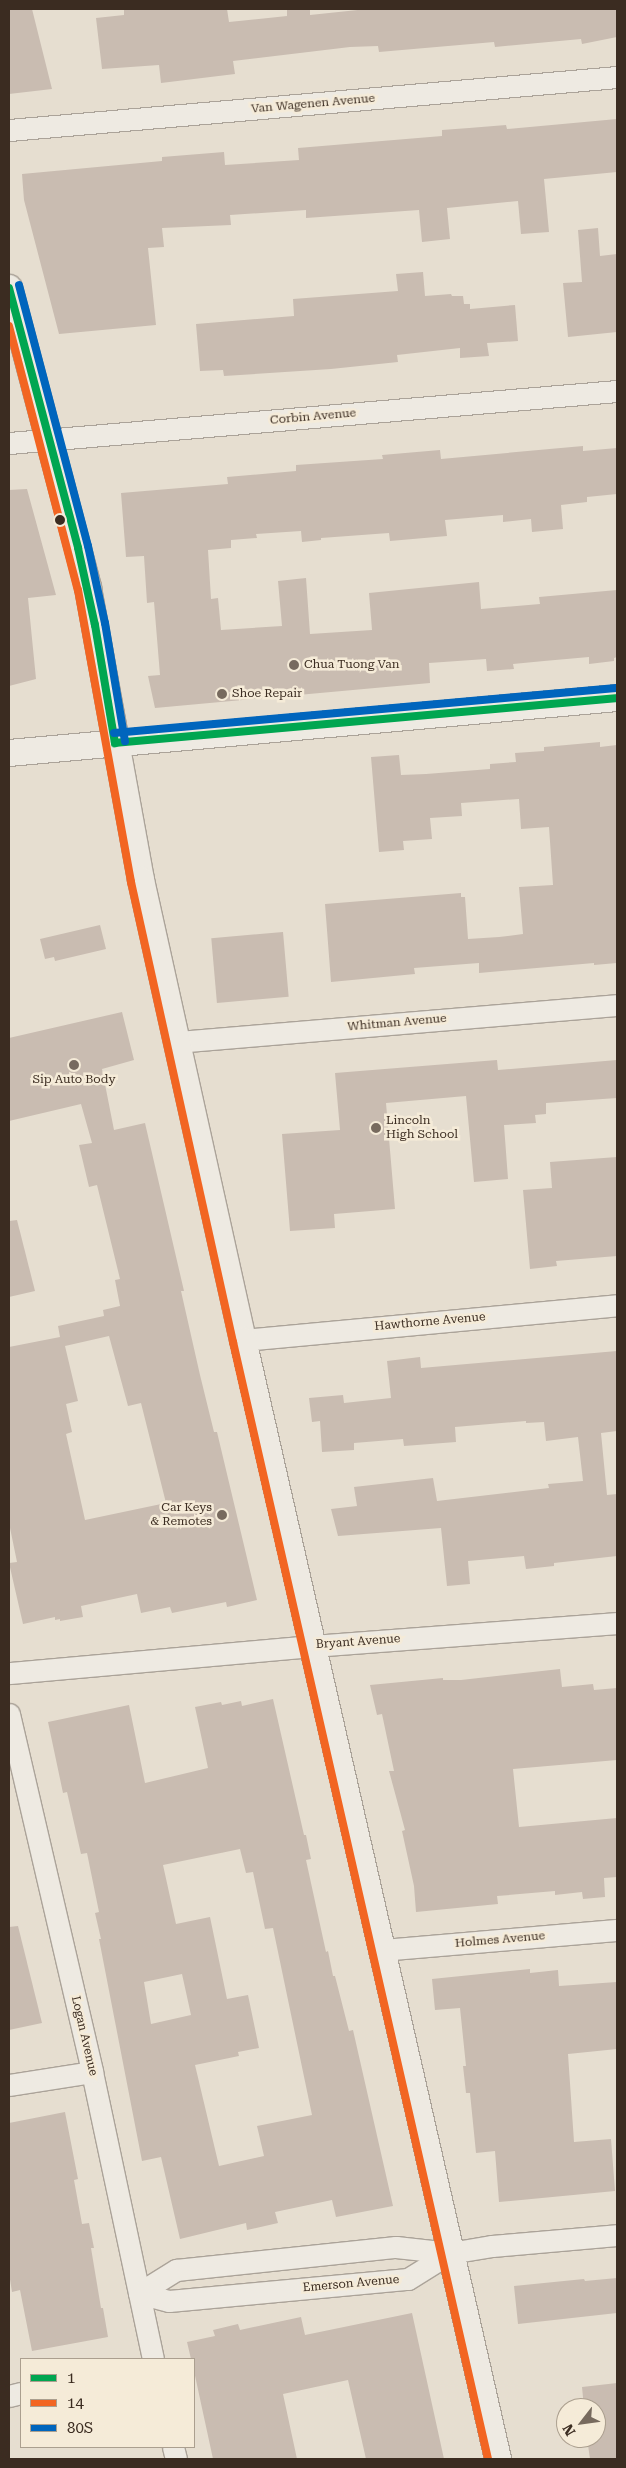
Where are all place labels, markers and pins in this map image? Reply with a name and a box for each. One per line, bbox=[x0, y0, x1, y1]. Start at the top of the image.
unlabelled marker bbox=[55, 515, 65, 525]
place label: Chua Tuong Van bbox=[304, 658, 399, 672]
marker: Chua Tuong Van bbox=[288, 659, 300, 671]
place label: Shoe Repair bbox=[232, 687, 302, 701]
marker: Shoe Repair bbox=[216, 688, 228, 700]
marker: Sip Auto Body bbox=[68, 1059, 80, 1071]
place label: Sip Auto Body bbox=[33, 1073, 115, 1087]
place label: Lincoln High School bbox=[386, 1114, 458, 1142]
marker: Lincoln High School bbox=[370, 1122, 382, 1134]
place label: Car Keys & Remotes bbox=[150, 1501, 212, 1529]
marker: Car Keys & Remotes bbox=[216, 1509, 228, 1521]

